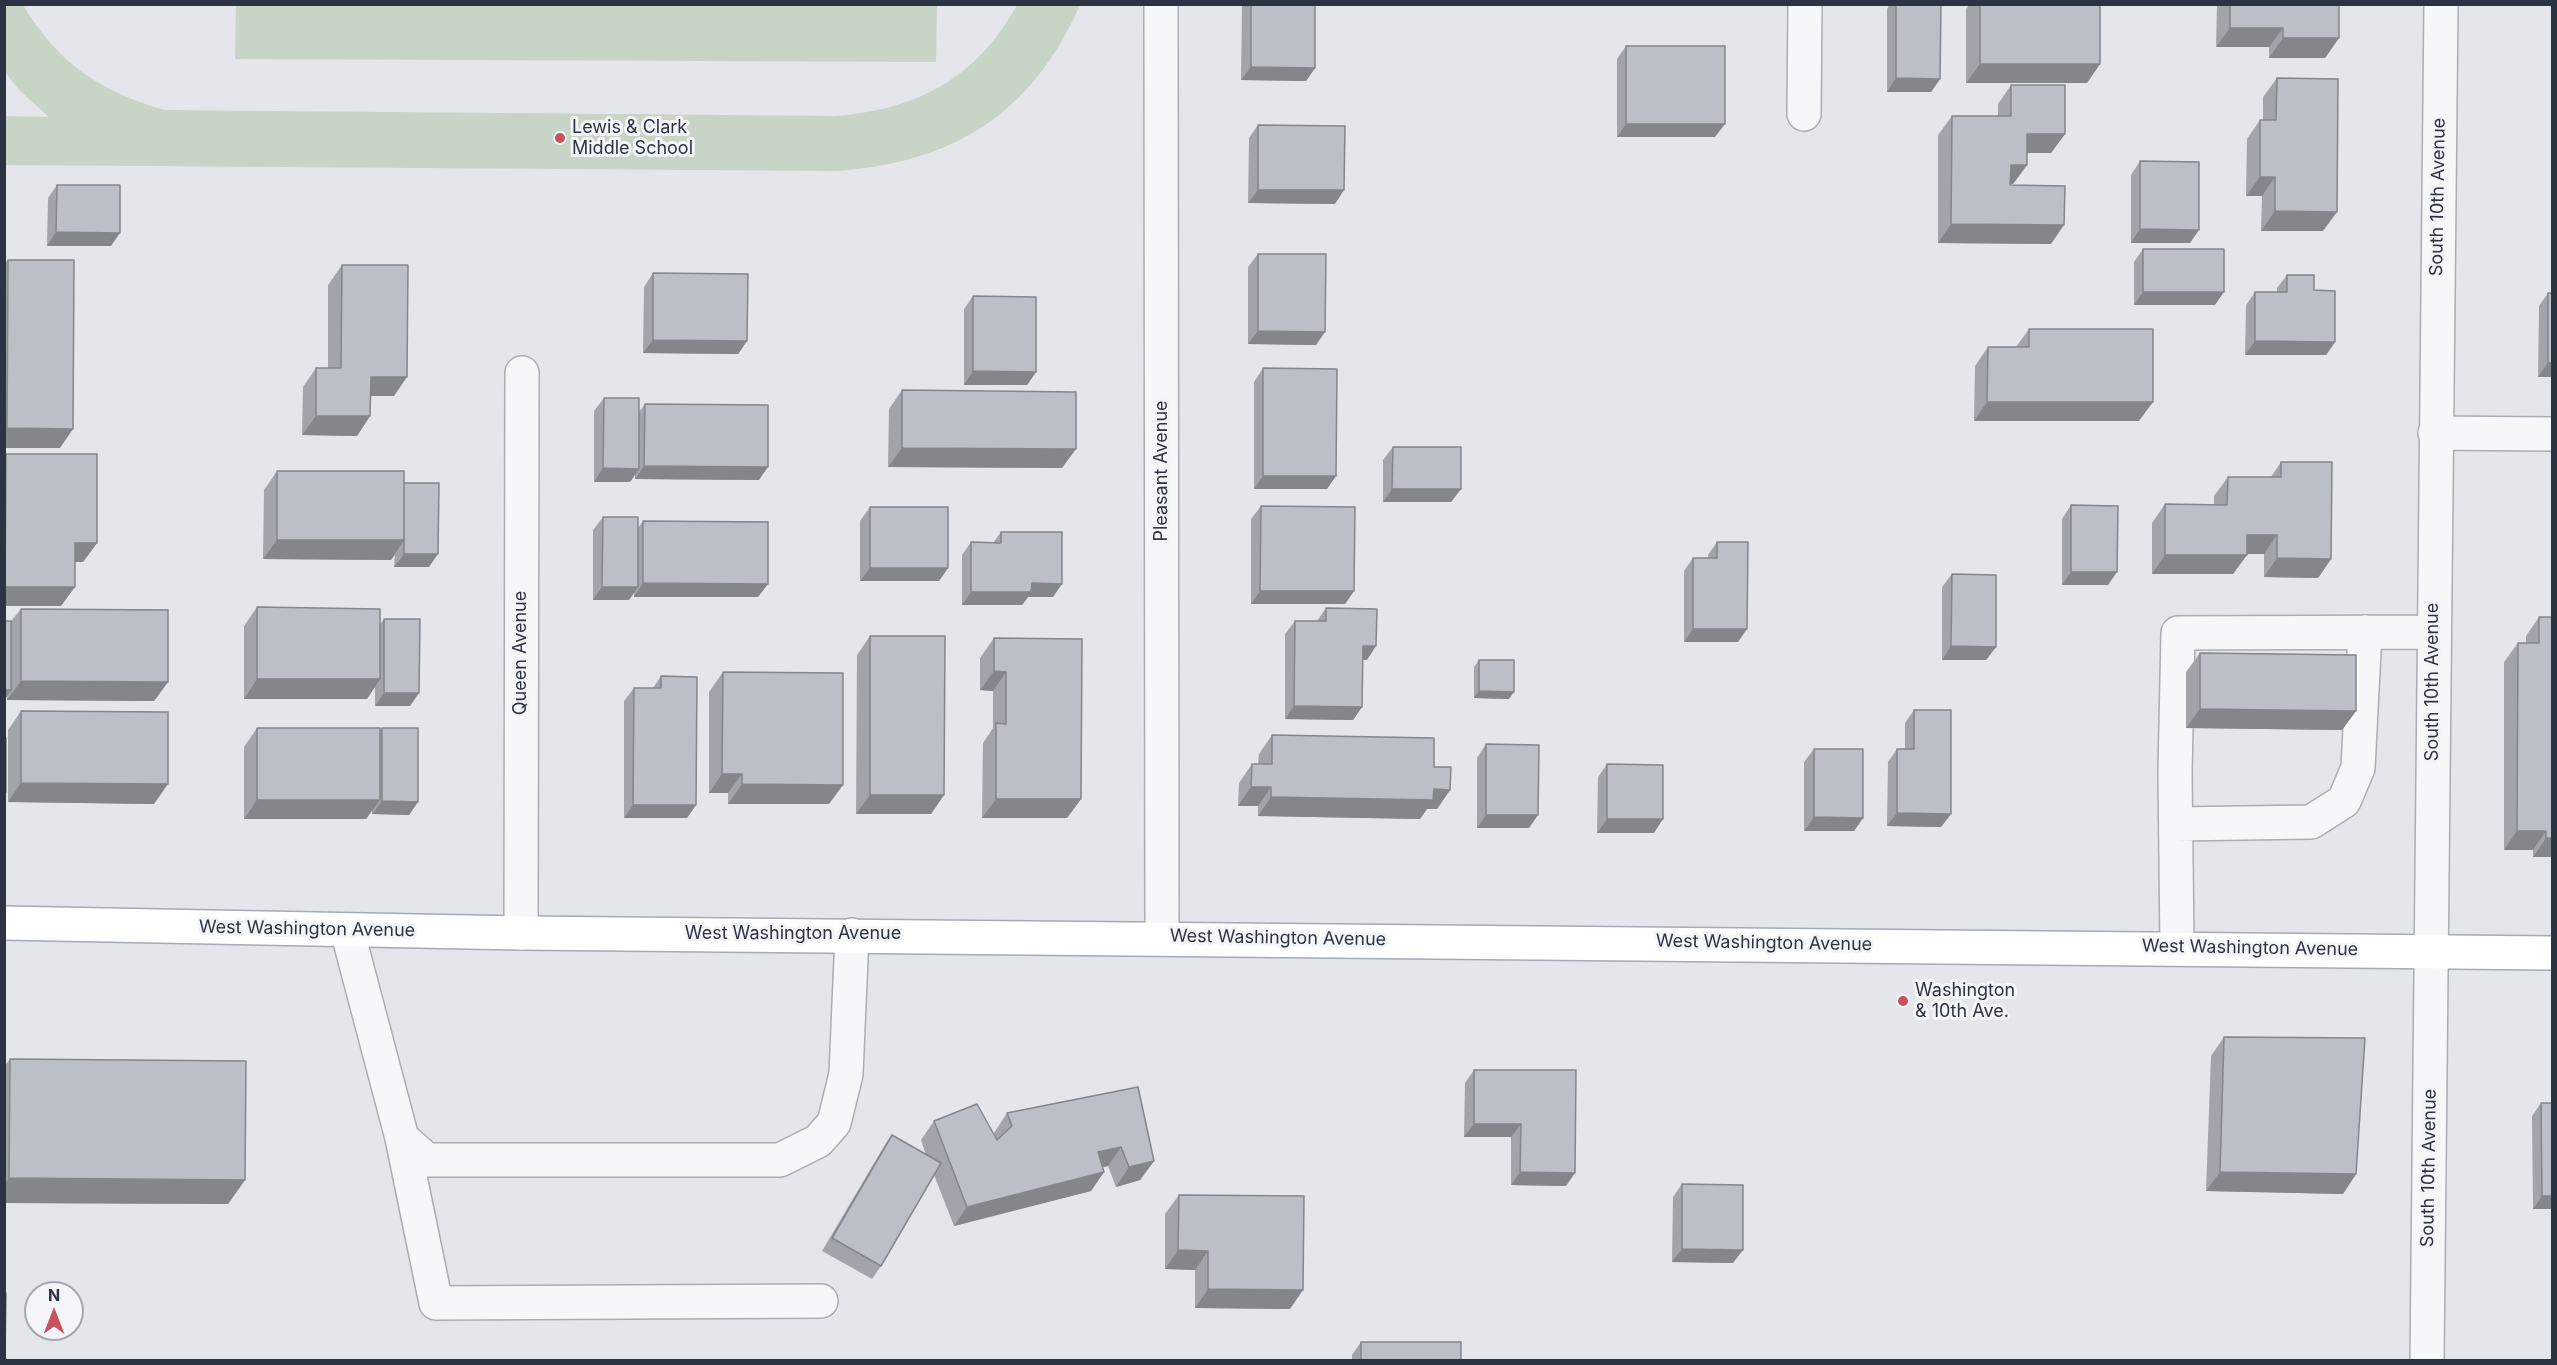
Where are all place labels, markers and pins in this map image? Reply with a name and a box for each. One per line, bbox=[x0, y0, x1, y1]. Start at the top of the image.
place label: Lewis & Clark Middle School bbox=[572, 117, 693, 160]
marker: Lewis & Clark Middle School bbox=[553, 131, 567, 145]
place label: Washington & 10th Ave. bbox=[1915, 980, 2015, 1022]
marker: Washington & 10th Ave. bbox=[1896, 994, 1910, 1008]

